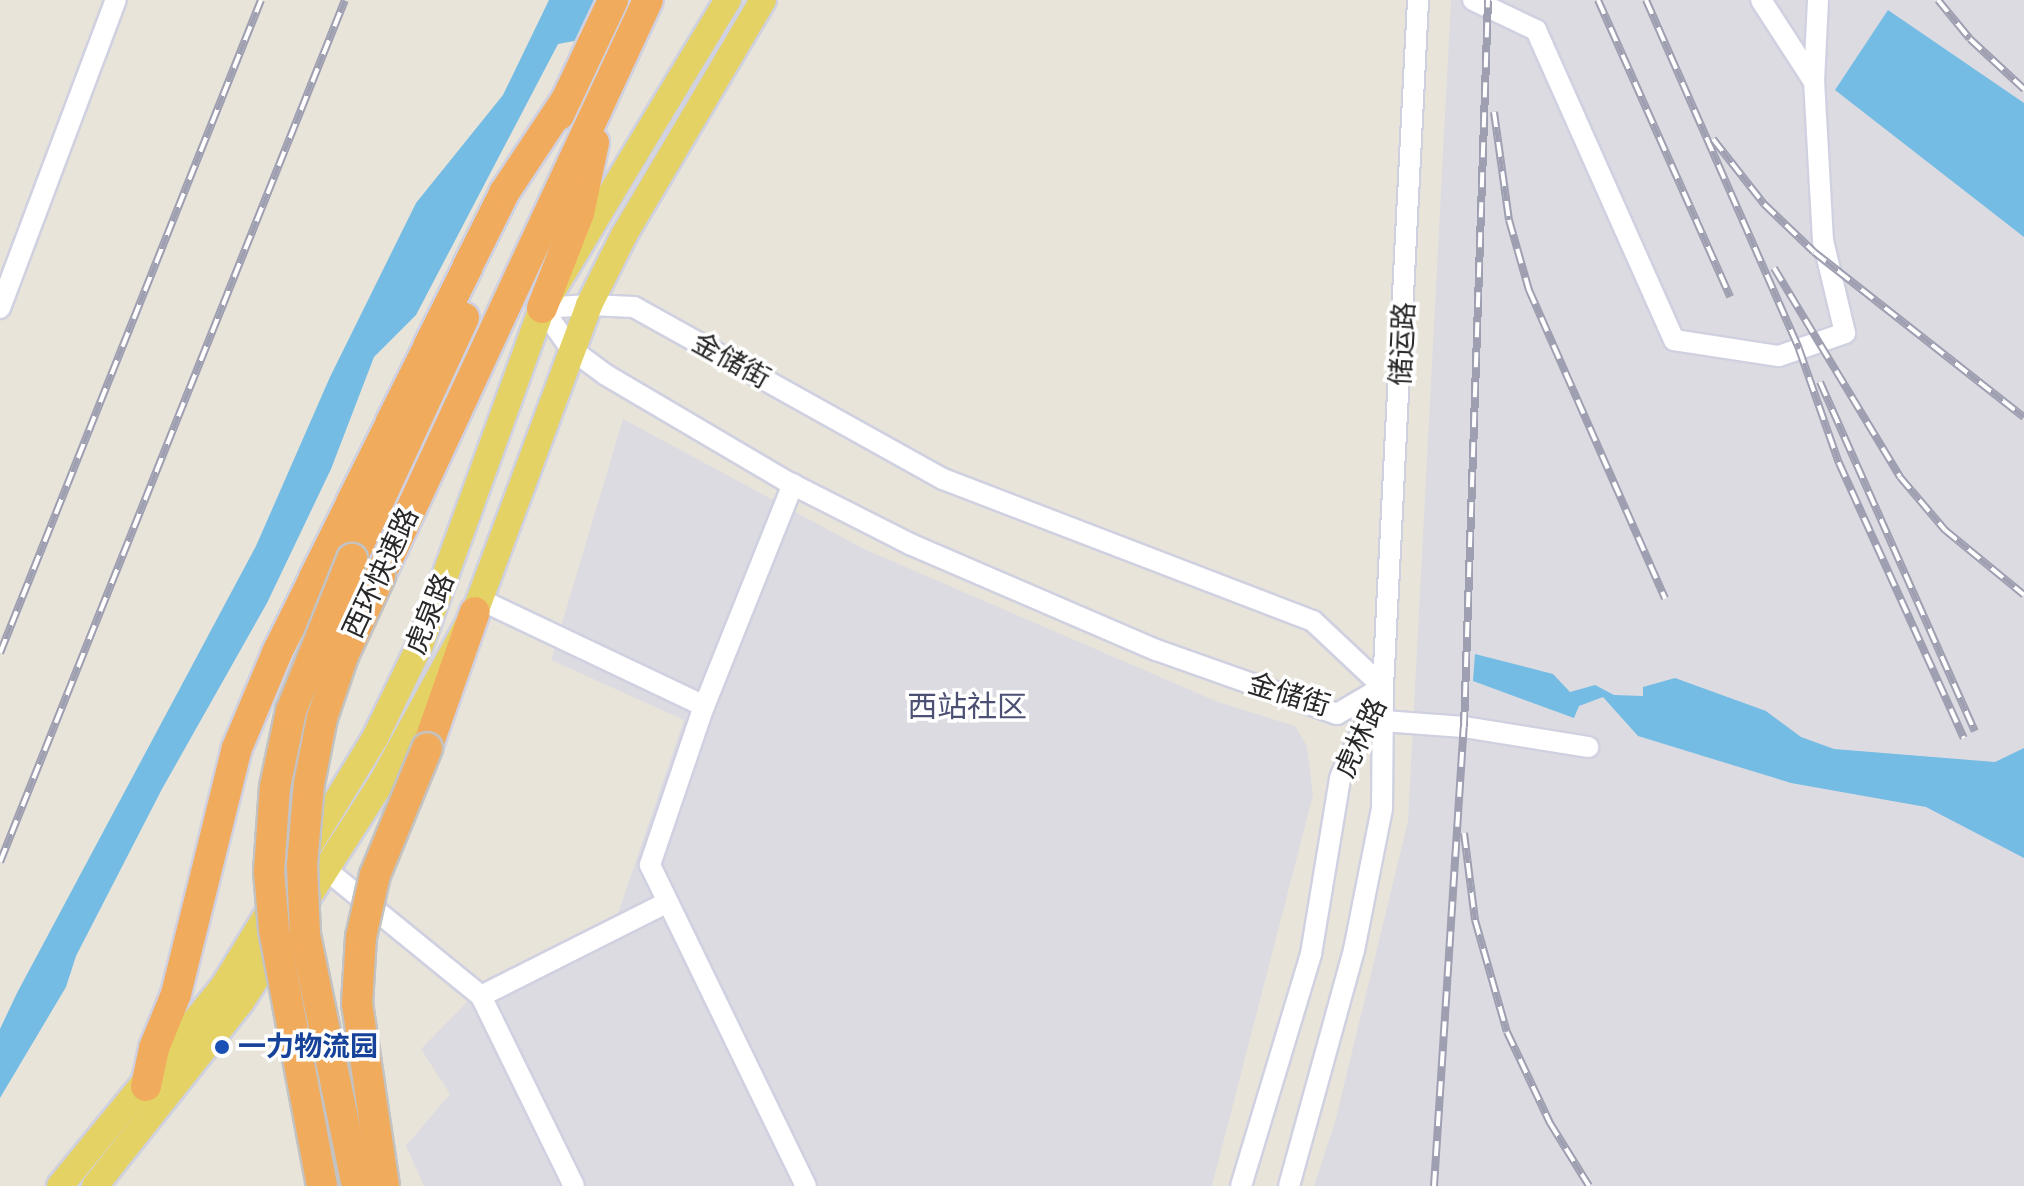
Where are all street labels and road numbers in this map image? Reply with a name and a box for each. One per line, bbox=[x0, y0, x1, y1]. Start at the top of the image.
street label: 储运路 bbox=[1384, 301, 1422, 387]
street label: 金储街 bbox=[686, 326, 776, 396]
street label: 西环快速路 bbox=[336, 502, 426, 644]
street label: 虎泉路 bbox=[399, 569, 461, 659]
street label: 金储街 bbox=[1244, 667, 1334, 723]
street label: 虎林路 bbox=[1328, 693, 1394, 783]

